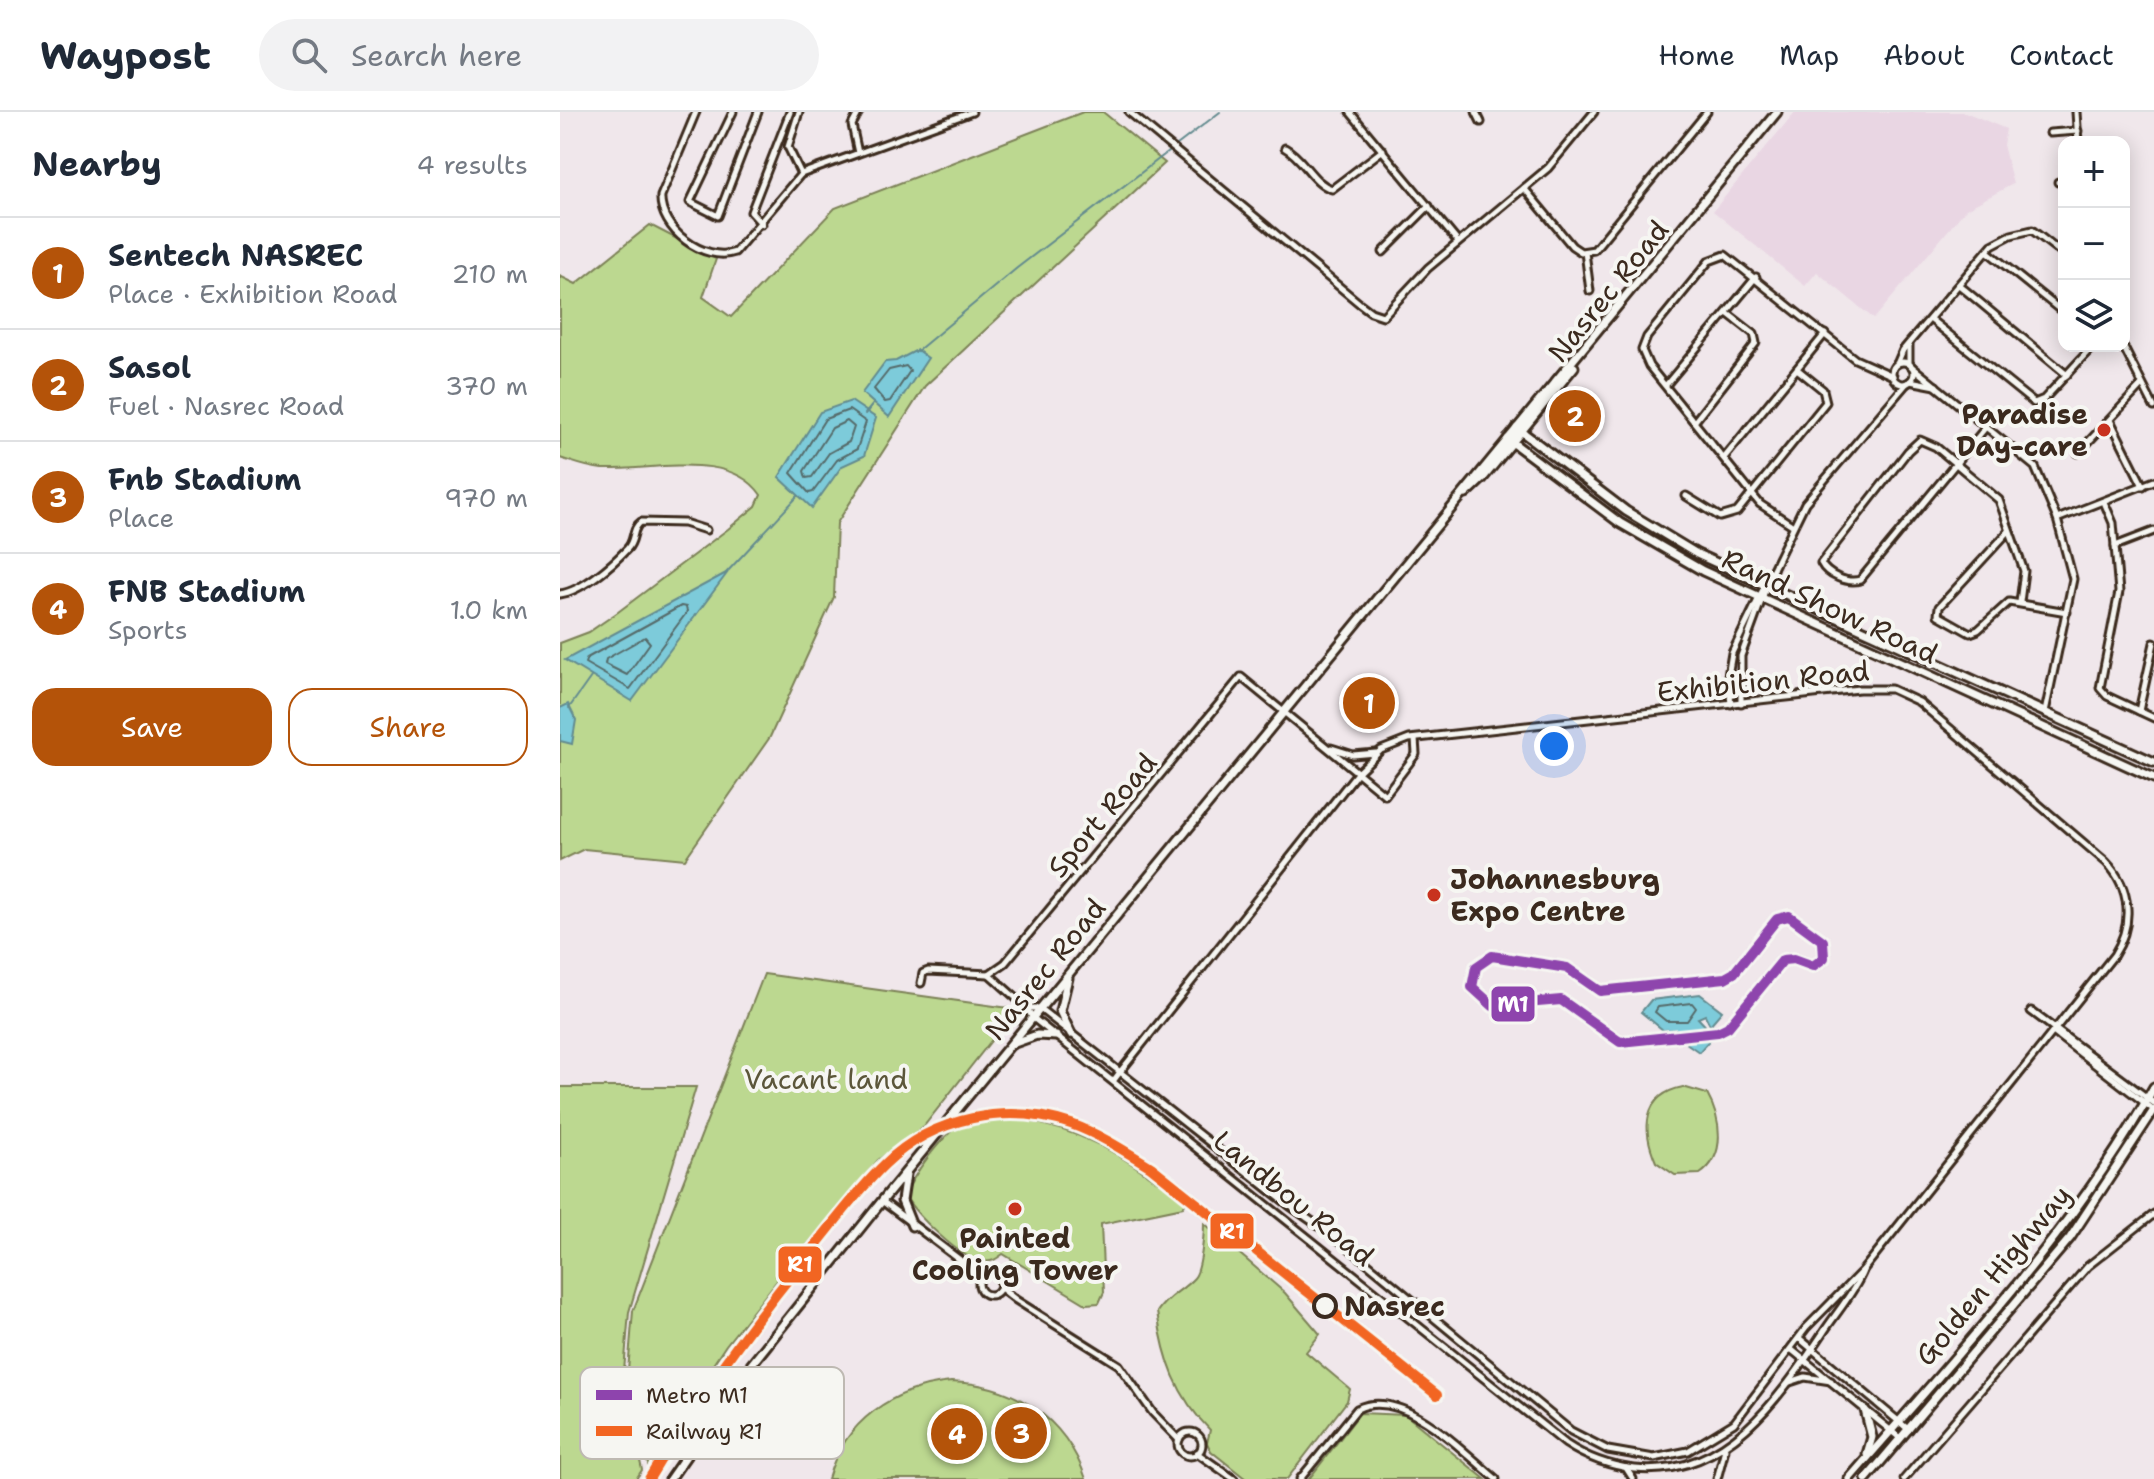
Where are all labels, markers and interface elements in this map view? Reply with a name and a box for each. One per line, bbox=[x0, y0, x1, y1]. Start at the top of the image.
search box bbox=[259, 19, 819, 91]
text: Waypost bbox=[40, 30, 211, 81]
icon: search bbox=[287, 33, 331, 77]
text: Search here bbox=[351, 35, 522, 76]
text: Home bbox=[1658, 36, 1735, 74]
text: Map bbox=[1779, 36, 1839, 74]
text: About bbox=[1883, 36, 1965, 74]
text: Contact bbox=[2009, 36, 2114, 74]
map controls bbox=[2058, 136, 2130, 352]
button: + bbox=[2058, 136, 2130, 208]
text: Nearby bbox=[32, 141, 162, 187]
text: 4 results bbox=[416, 147, 528, 182]
button: − bbox=[2058, 208, 2130, 280]
street label: Nasrec Road bbox=[1539, 212, 1677, 370]
text: Sentech NASREC bbox=[108, 235, 363, 276]
text: 1 bbox=[52, 256, 64, 291]
text: 210 m bbox=[451, 256, 528, 291]
text: Place · Exhibition Road bbox=[108, 276, 398, 311]
button: layers bbox=[2058, 280, 2130, 352]
text: Sasol bbox=[108, 347, 191, 388]
text: 2 bbox=[49, 368, 67, 403]
text: 370 m bbox=[445, 368, 528, 403]
pin: 2 bbox=[1549, 386, 1601, 446]
text: Fuel · Nasrec Road bbox=[108, 388, 344, 423]
place label: Paradise Day-care bbox=[1956, 395, 2088, 465]
marker: Paradise Day-care bbox=[2095, 421, 2113, 439]
text: Fnb Stadium bbox=[108, 459, 301, 500]
text: 3 bbox=[49, 480, 67, 515]
text: 970 m bbox=[444, 480, 528, 515]
text: Place bbox=[108, 500, 174, 535]
street label: Rand Show Road bbox=[1716, 539, 1944, 673]
text: FNB Stadium bbox=[108, 571, 305, 612]
text: 4 bbox=[49, 592, 67, 627]
text: 1.0 km bbox=[450, 592, 528, 627]
text: Sports bbox=[108, 612, 188, 647]
street label: Exhibition Road bbox=[1655, 651, 1871, 711]
pin: 1 bbox=[1343, 673, 1395, 733]
button: Save bbox=[32, 688, 272, 766]
button: Share bbox=[288, 688, 528, 766]
your location bbox=[1534, 726, 1574, 766]
street label: Sport Road bbox=[1039, 745, 1165, 885]
place label: Johannesburg Expo Centre bbox=[1450, 860, 1660, 930]
marker: Johannesburg Expo Centre bbox=[1425, 886, 1443, 904]
street label: Nasrec Road bbox=[976, 890, 1114, 1048]
line badge: M1 bbox=[1490, 985, 1536, 1023]
text: M1 bbox=[1497, 990, 1529, 1019]
park label: Vacant land bbox=[744, 1060, 908, 1098]
street label: Landbou Road bbox=[1206, 1121, 1382, 1275]
street label: Golden Highway bbox=[1906, 1177, 2080, 1373]
marker: Painted Cooling Tower bbox=[1006, 1200, 1024, 1218]
line badge: R1 bbox=[1209, 1212, 1255, 1250]
text: R1 bbox=[1219, 1217, 1245, 1246]
place label: Painted Cooling Tower bbox=[912, 1219, 1118, 1289]
line badge: R1 bbox=[777, 1245, 823, 1284]
text: R1 bbox=[787, 1250, 813, 1279]
place label: Nasrec bbox=[1344, 1287, 1445, 1325]
marker: Nasrec bbox=[1313, 1294, 1337, 1318]
legend bbox=[580, 1367, 844, 1459]
text: Metro M1 bbox=[646, 1381, 748, 1410]
pin: 3 bbox=[995, 1403, 1047, 1463]
pin: 4 bbox=[931, 1404, 983, 1464]
text: Railway R1 bbox=[646, 1417, 763, 1446]

